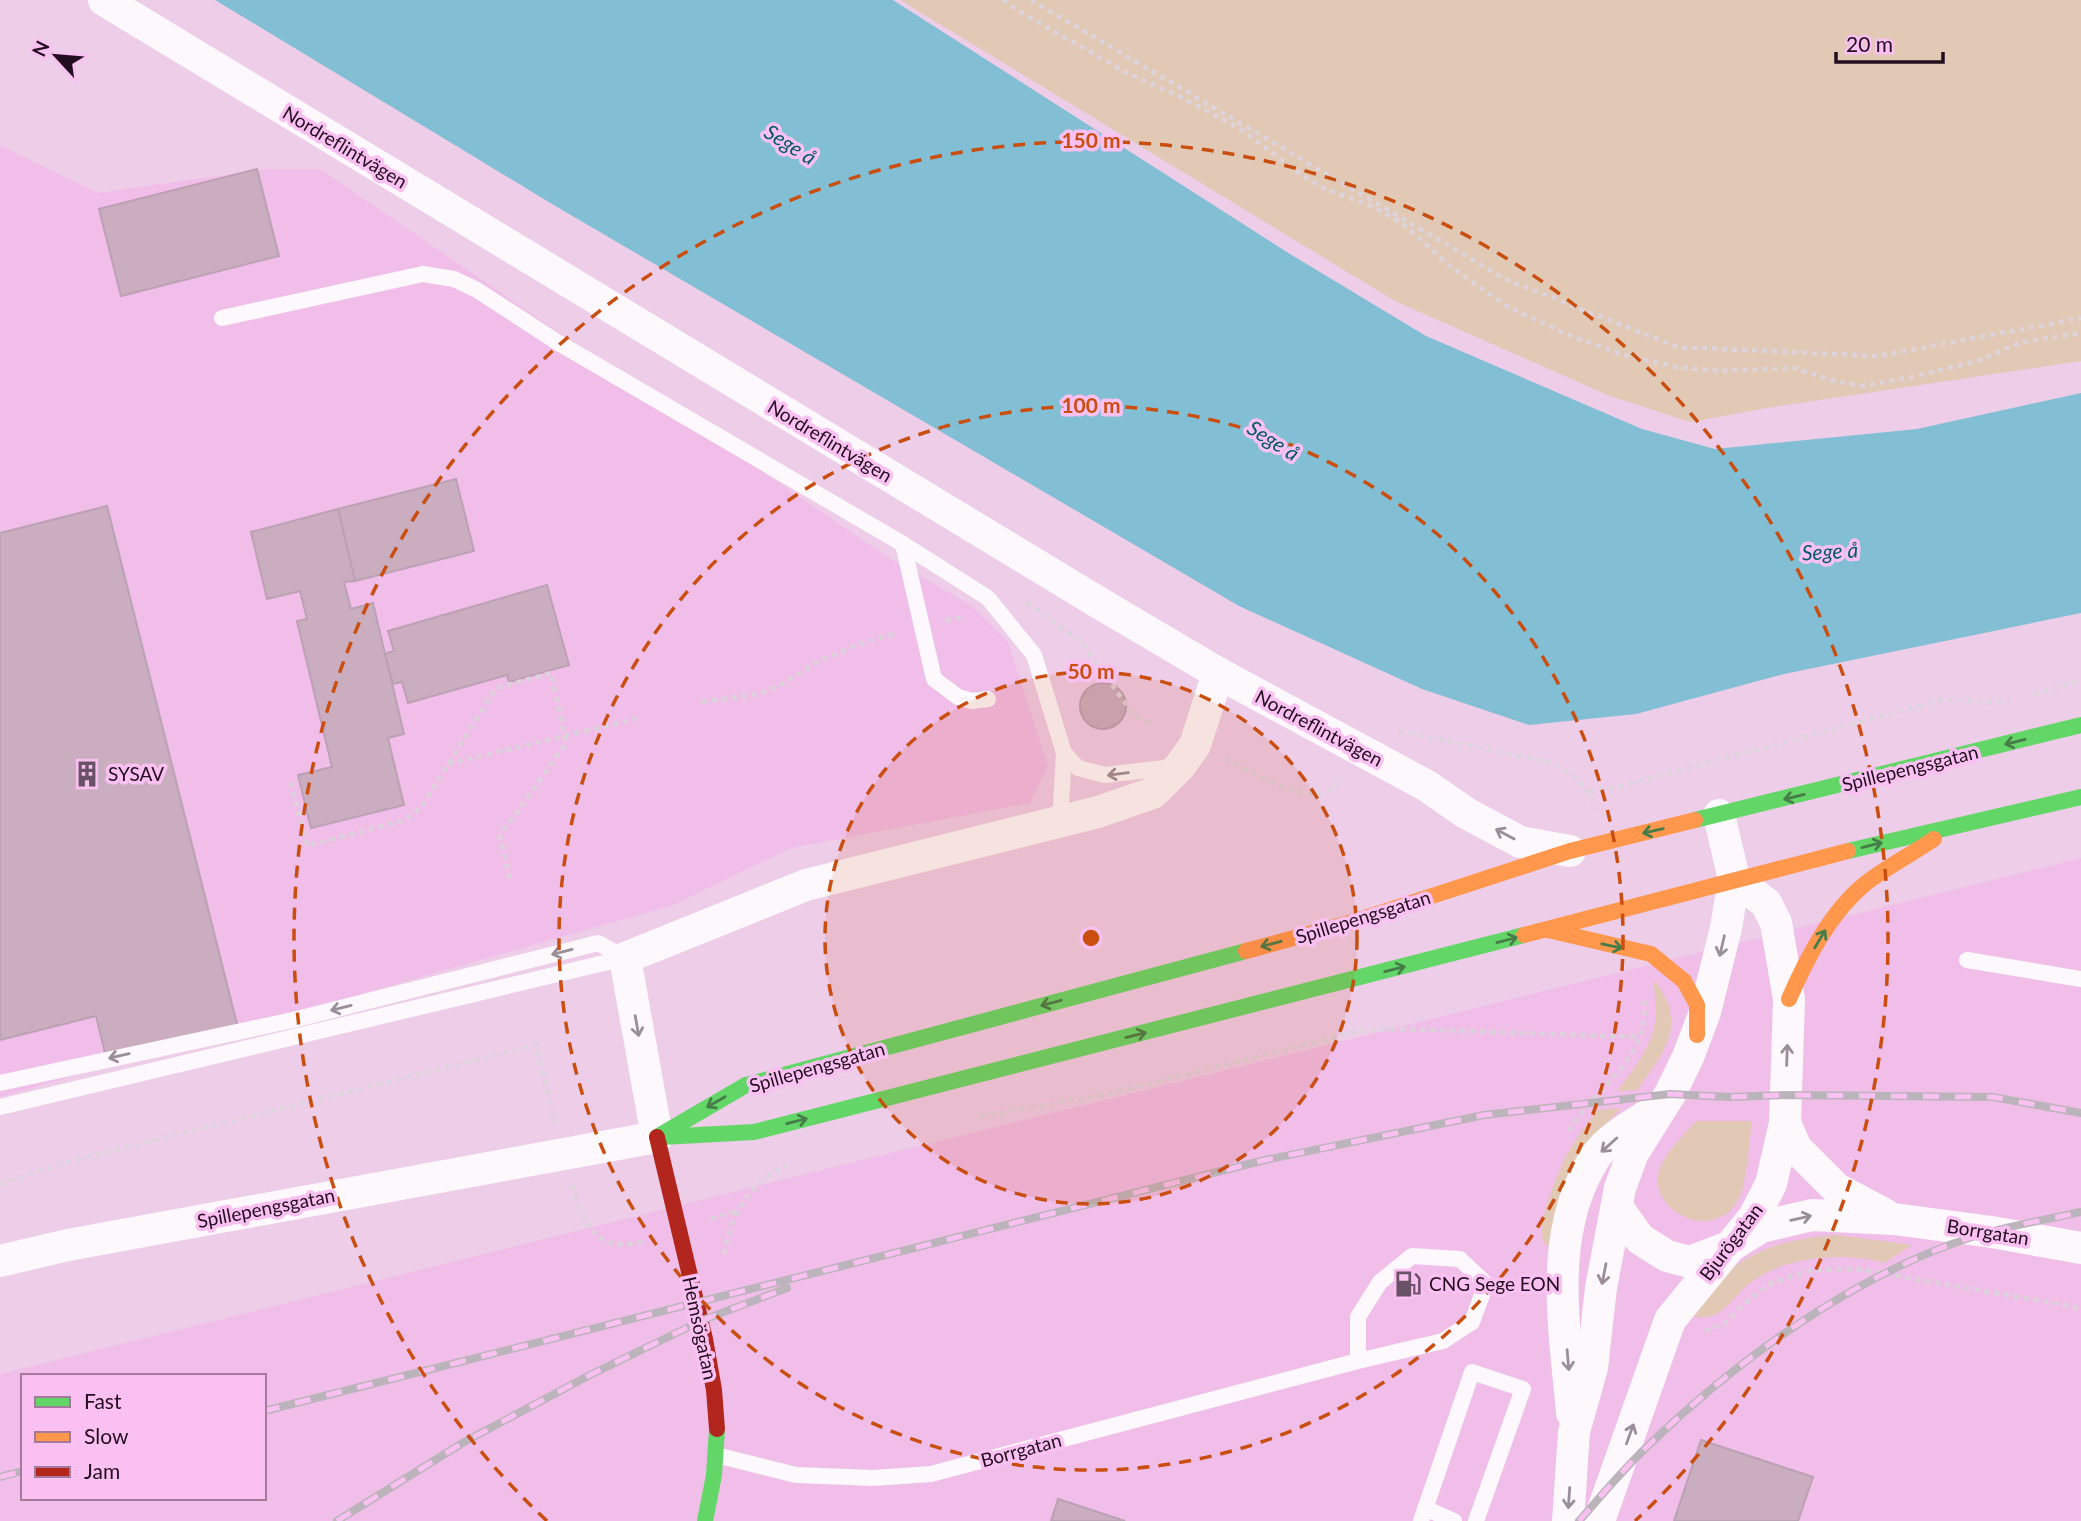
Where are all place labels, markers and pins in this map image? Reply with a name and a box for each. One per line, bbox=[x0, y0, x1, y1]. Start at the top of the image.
building icon: SYSAV bbox=[72, 759, 102, 789]
place label: SYSAV bbox=[108, 762, 164, 785]
centre of rings bbox=[1079, 926, 1103, 950]
fuel station icon: CNG Sege EON bbox=[1393, 1269, 1423, 1299]
place label: CNG Sege EON bbox=[1429, 1272, 1560, 1295]

